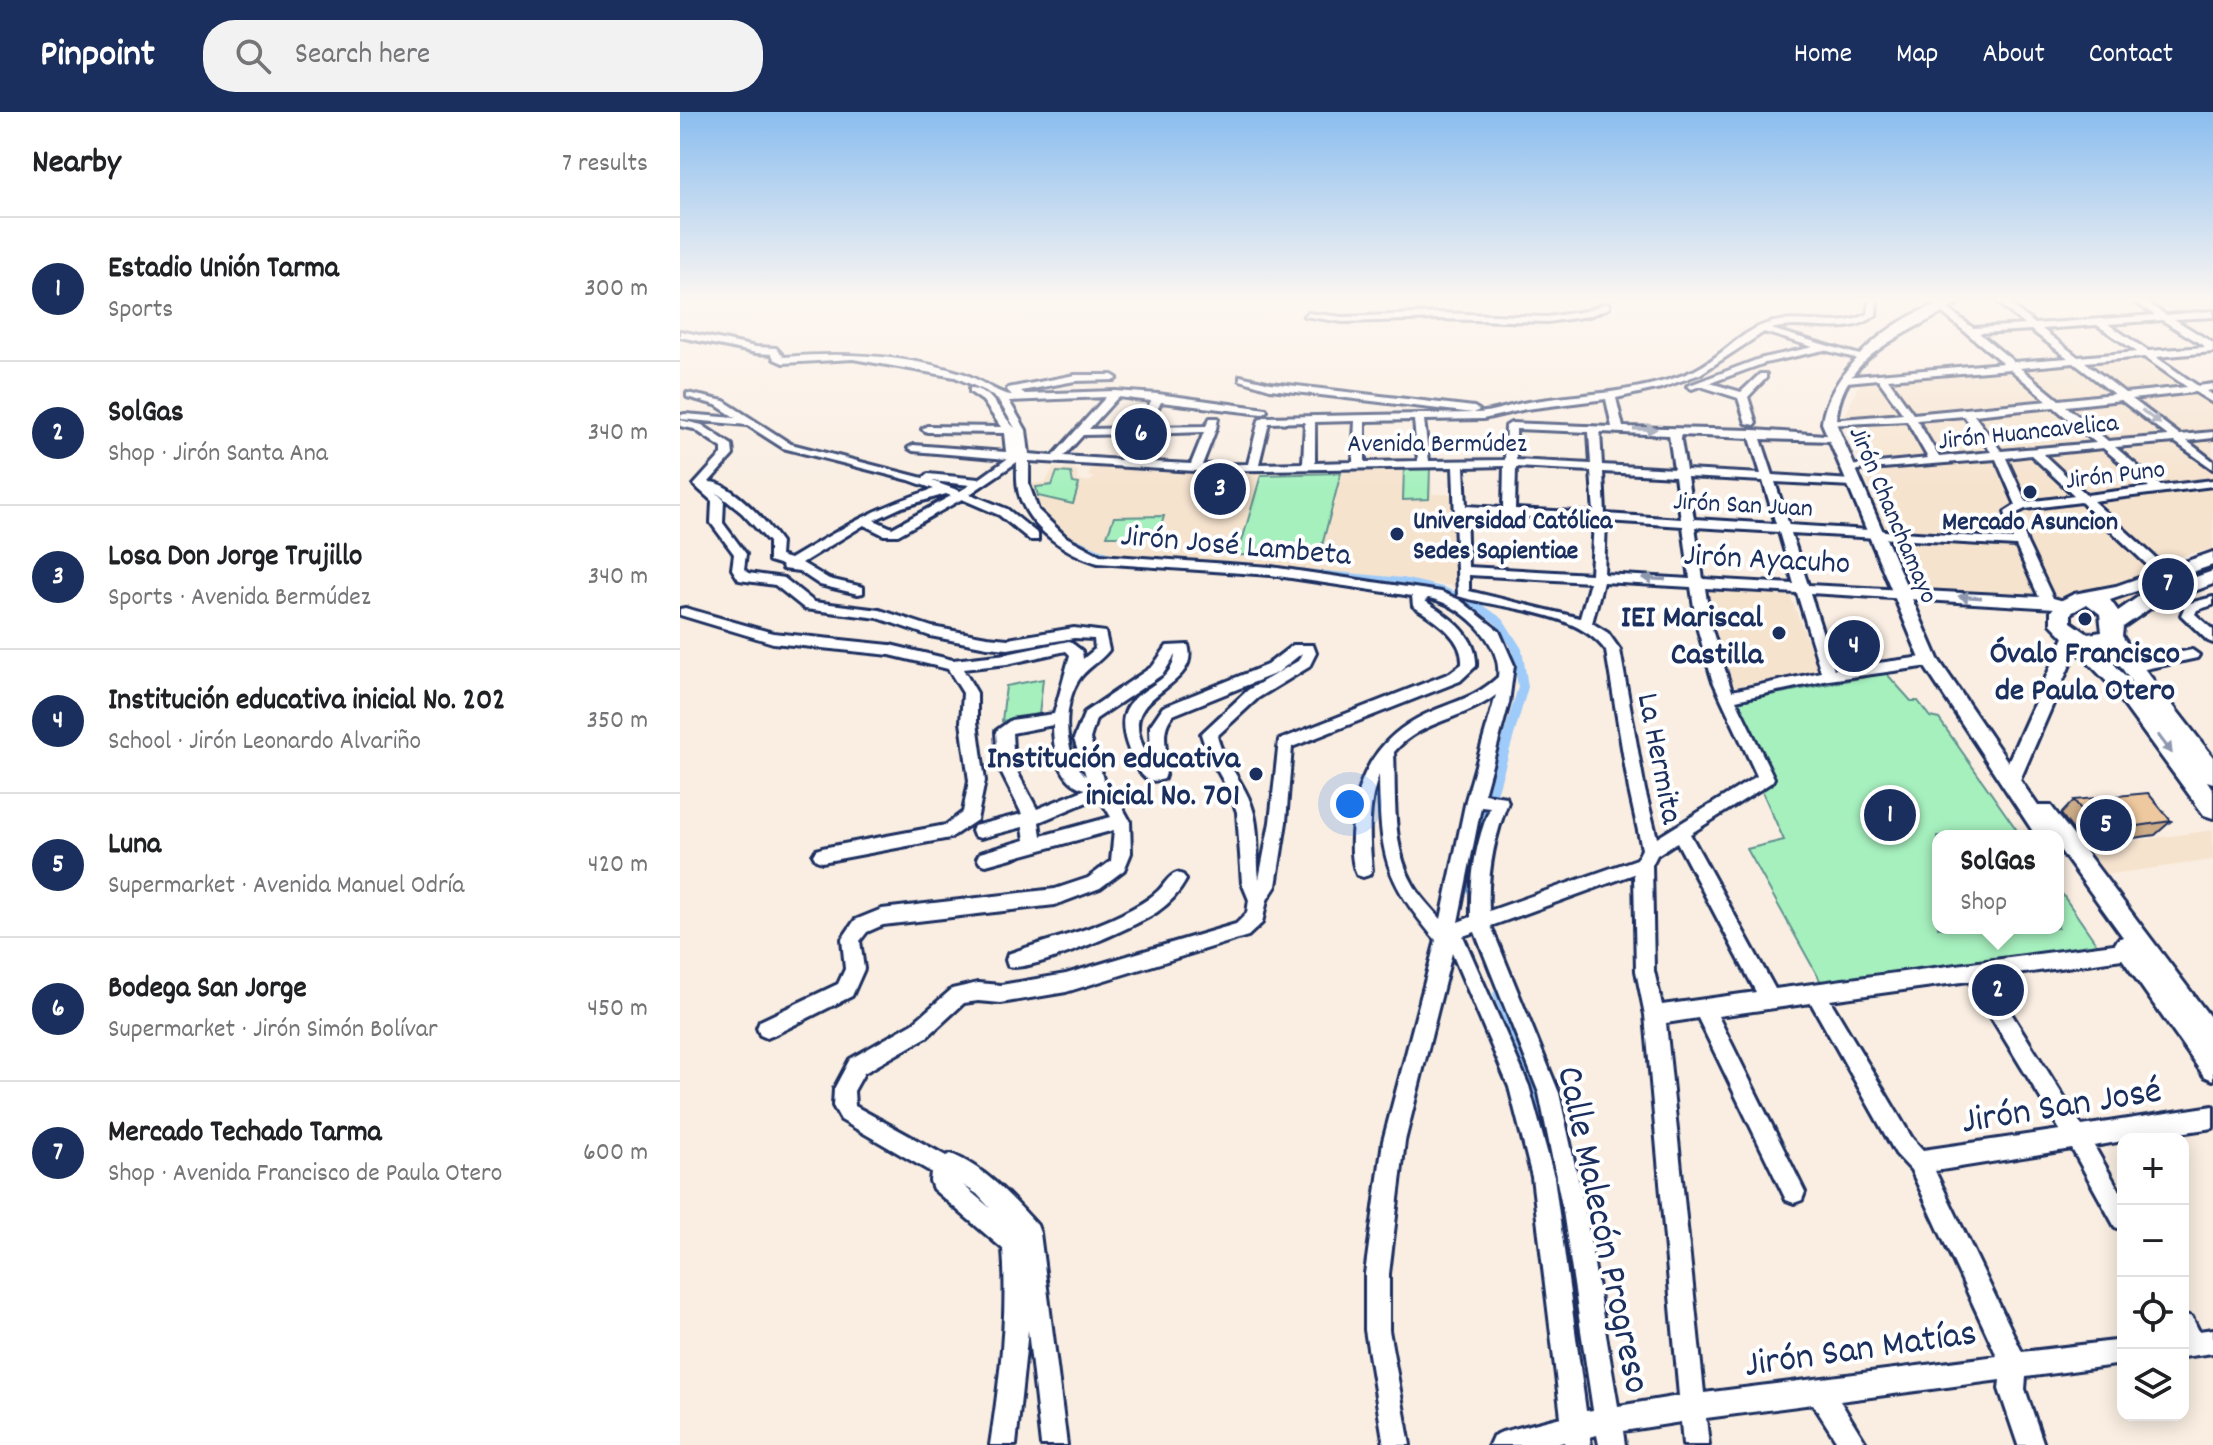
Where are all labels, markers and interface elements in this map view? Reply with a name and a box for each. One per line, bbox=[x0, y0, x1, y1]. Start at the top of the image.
search box bbox=[203, 20, 763, 92]
text: Pinpoint bbox=[40, 29, 155, 84]
icon: search bbox=[231, 34, 275, 78]
text: Search here bbox=[295, 35, 430, 78]
text: Home bbox=[1794, 36, 1852, 76]
text: Map bbox=[1896, 36, 1938, 76]
text: About bbox=[1982, 36, 2045, 76]
text: Contact bbox=[2089, 36, 2173, 76]
text: Nearby bbox=[32, 140, 121, 189]
text: 7 results bbox=[562, 146, 648, 183]
text: Estadio Unión Tarma bbox=[108, 249, 339, 292]
text: 1 bbox=[55, 271, 61, 308]
text: 300 m bbox=[584, 271, 648, 308]
text: Sports bbox=[108, 292, 173, 329]
text: SolGas bbox=[108, 393, 184, 436]
pin: 6 bbox=[1115, 404, 1167, 464]
street label: Jirón Huancavelica bbox=[1937, 406, 2121, 461]
one-way arrow bbox=[2140, 408, 2161, 424]
text: 2 bbox=[52, 415, 64, 452]
text: 340 m bbox=[588, 415, 648, 452]
street label: Jirón Chanchamayo bbox=[1838, 421, 1946, 610]
one-way arrow bbox=[1633, 423, 1658, 436]
street label: Avenida Bermúdez bbox=[1347, 427, 1527, 464]
text: Shop · Jirón Santa Ana bbox=[108, 436, 328, 473]
street label: Jirón Puno bbox=[2064, 452, 2167, 501]
pin: 3 bbox=[1194, 459, 1246, 519]
marker: Mercado Asuncion bbox=[2021, 483, 2039, 501]
street label: Jirón San Juan bbox=[1672, 484, 1814, 529]
place label: Universidad Católica Sedes Sapientiae bbox=[1413, 504, 1613, 571]
place label: Mercado Asuncion bbox=[1942, 505, 2118, 542]
street label: Jirón José Lambeta bbox=[1118, 515, 1354, 581]
marker: Universidad Católica Sedes Sapientiae bbox=[1388, 525, 1406, 543]
street label: Jirón Ayacuho bbox=[1682, 535, 1851, 589]
text: Losa Don Jorge Trujillo bbox=[108, 537, 362, 580]
pin: 7 bbox=[2142, 554, 2194, 614]
text: 3 bbox=[52, 559, 64, 596]
text: 340 m bbox=[588, 559, 648, 596]
one-way arrow bbox=[1641, 572, 1666, 585]
text: Sports · Avenida Bermúdez bbox=[108, 580, 371, 617]
one-way arrow bbox=[1957, 590, 1982, 603]
place label: IEI Mariscal Castilla bbox=[1621, 597, 1764, 680]
marker: Óvalo Francisco de Paula Otero bbox=[2076, 610, 2094, 628]
pin: 4 bbox=[1828, 616, 1880, 676]
marker: IEI Mariscal Castilla bbox=[1770, 624, 1788, 642]
place label: Óvalo Francisco de Paula Otero bbox=[1990, 633, 2180, 716]
text: Institución educativa inicial No. 202 bbox=[108, 681, 505, 724]
street label: La Hermita bbox=[1622, 690, 1692, 829]
text: 4 bbox=[53, 703, 63, 740]
text: 350 m bbox=[586, 703, 648, 740]
text: School · Jirón Leonardo Alvariño bbox=[108, 724, 421, 761]
one-way arrow bbox=[2157, 733, 2173, 755]
place label: Institución educativa inicial No. 701 bbox=[987, 738, 1241, 821]
marker: Institución educativa inicial No. 701 bbox=[1247, 765, 1265, 783]
your location bbox=[1330, 784, 1370, 824]
pin: 1 bbox=[1864, 785, 1916, 845]
pin: 5 bbox=[2080, 795, 2132, 855]
text: Luna bbox=[108, 825, 161, 868]
popup bbox=[1932, 830, 2064, 934]
text: SolGas bbox=[1960, 842, 2036, 885]
text: 5 bbox=[52, 847, 64, 884]
text: 420 m bbox=[588, 847, 648, 884]
text: Supermarket · Avenida Manuel Odría bbox=[108, 868, 465, 905]
text: Shop bbox=[1960, 885, 2007, 922]
pin: 2 bbox=[1972, 960, 2024, 1020]
text: Bodega San Jorge bbox=[108, 969, 307, 1012]
text: 6 bbox=[52, 991, 64, 1028]
text: 450 m bbox=[587, 991, 648, 1028]
text: Supermarket · Jirón Simón Bolívar bbox=[108, 1012, 438, 1049]
street label: Calle Malecón Progreso bbox=[1539, 1062, 1662, 1399]
street label: Jirón San José bbox=[1958, 1065, 2166, 1151]
text: Mercado Techado Tarma bbox=[108, 1113, 382, 1156]
map controls bbox=[2117, 1133, 2189, 1421]
button: + bbox=[2117, 1133, 2189, 1205]
text: 7 bbox=[53, 1135, 63, 1172]
text: 600 m bbox=[583, 1135, 648, 1172]
text: Shop · Avenida Francisco de Paula Otero bbox=[108, 1156, 502, 1193]
button: − bbox=[2117, 1205, 2189, 1277]
button: locate bbox=[2117, 1277, 2189, 1349]
street label: Jirón San Matías bbox=[1741, 1308, 1980, 1395]
button: layers bbox=[2117, 1349, 2189, 1421]

